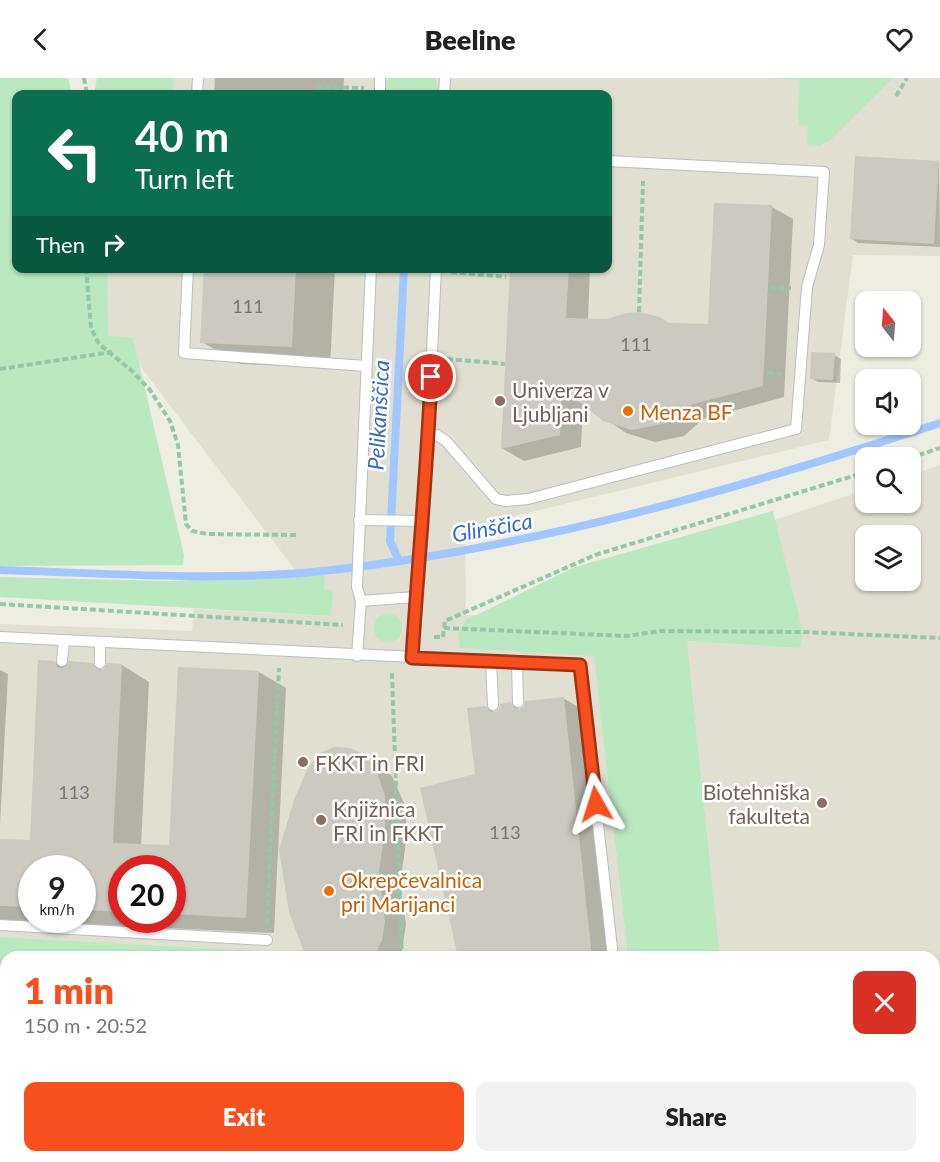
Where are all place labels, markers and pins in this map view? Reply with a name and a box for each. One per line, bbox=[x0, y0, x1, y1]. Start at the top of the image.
pin bbox=[405, 351, 456, 402]
place label: Univerza v Ljubljani bbox=[512, 377, 609, 426]
marker: Univerza v Ljubljani bbox=[493, 394, 507, 408]
place label: Menza BF bbox=[640, 399, 733, 424]
marker: Menza BF bbox=[621, 404, 635, 418]
place label: FKKT in FRI bbox=[315, 750, 425, 775]
marker: FKKT in FRI bbox=[296, 755, 310, 769]
place label: Biotehniška fakulteta bbox=[703, 779, 810, 828]
place label: Knjižnica FRI in FKKT bbox=[333, 796, 444, 845]
marker: Biotehniška fakulteta bbox=[815, 796, 829, 810]
marker: Knjižnica FRI in FKKT bbox=[314, 813, 328, 827]
place label: Okrepčevalnica pri Marijanci bbox=[341, 867, 482, 916]
marker: Okrepčevalnica pri Marijanci bbox=[322, 884, 336, 898]

